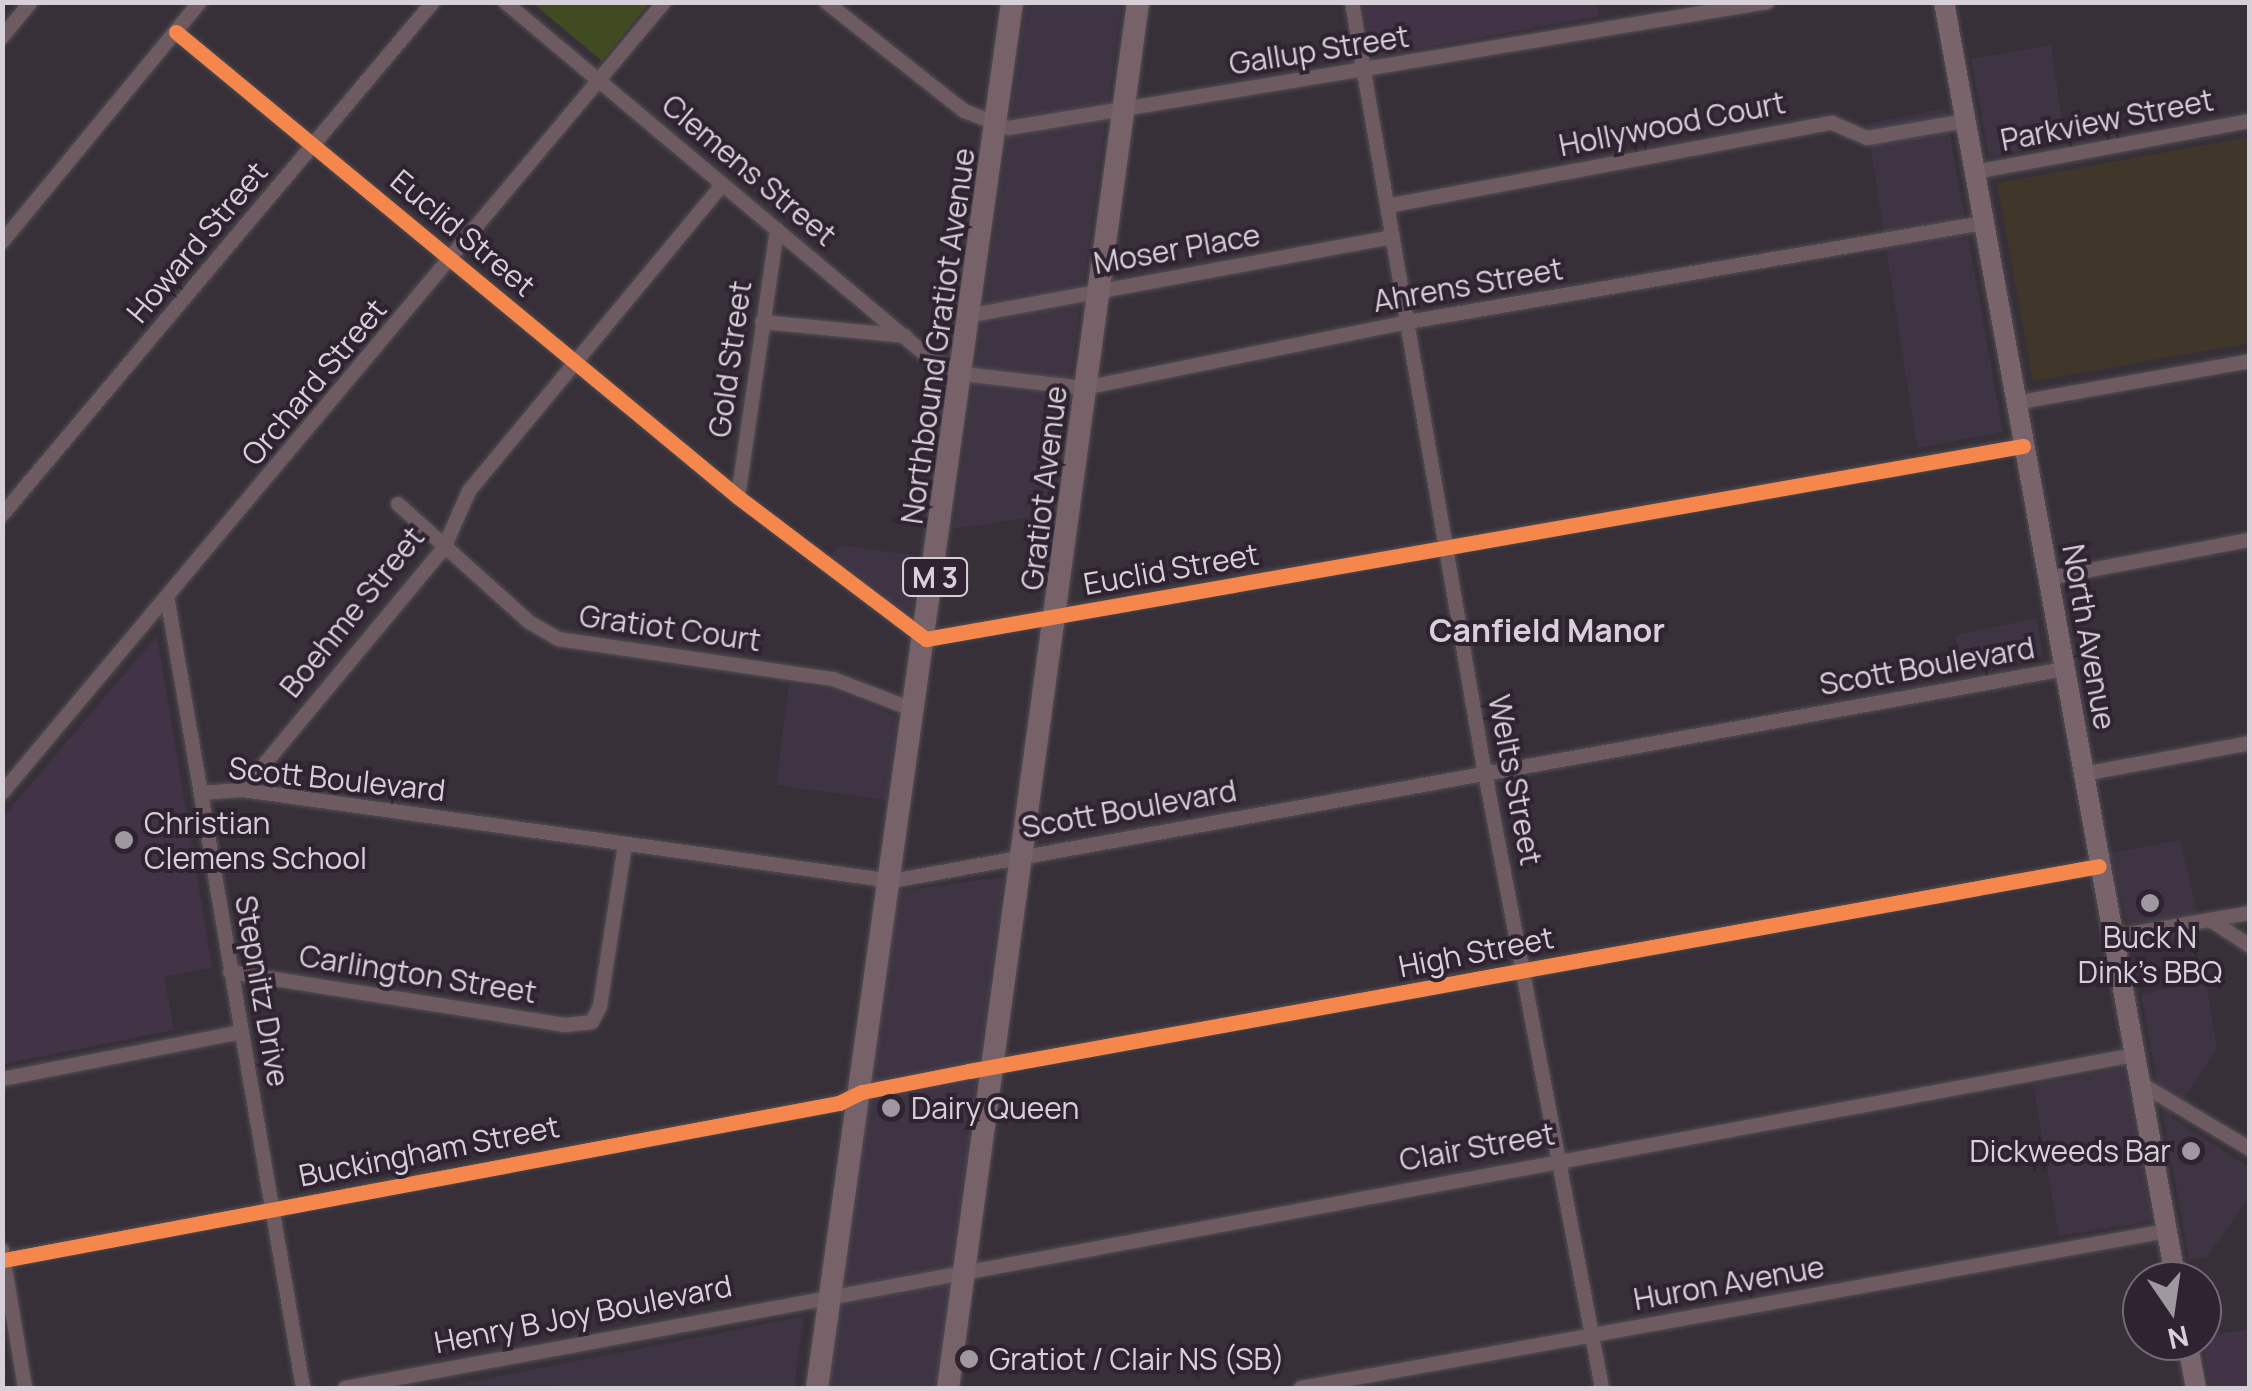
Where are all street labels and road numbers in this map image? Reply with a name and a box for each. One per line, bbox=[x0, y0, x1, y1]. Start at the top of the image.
street label: Gallup Street bbox=[1227, 18, 1411, 82]
street label: Parkview Street bbox=[1998, 82, 2216, 158]
street label: Hollywood Court bbox=[1556, 84, 1788, 164]
street label: Clemens Street bbox=[655, 87, 843, 253]
street label: Northbound Gratiot Avenue bbox=[894, 146, 982, 526]
street label: Howard Street bbox=[119, 154, 275, 330]
street label: Euclid Street bbox=[384, 162, 542, 304]
street label: Moser Place bbox=[1091, 217, 1263, 281]
street label: Ahrens Street bbox=[1370, 251, 1566, 319]
street label: Gold Street bbox=[701, 278, 759, 440]
street label: Orchard Street bbox=[234, 292, 394, 472]
street label: Gratiot Avenue bbox=[1014, 384, 1074, 592]
street label: Boehme Street bbox=[272, 520, 432, 704]
street label: Euclid Street bbox=[1081, 536, 1261, 602]
street label: North Avenue bbox=[2055, 541, 2123, 733]
road number: M 3 bbox=[900, 554, 970, 600]
street label: Gratiot Court bbox=[577, 597, 763, 659]
street label: Scott Boulevard bbox=[1817, 629, 2037, 703]
street label: Welts Street bbox=[1481, 692, 1549, 868]
street label: Scott Boulevard bbox=[227, 750, 447, 808]
street label: Scott Boulevard bbox=[1019, 772, 1239, 846]
street label: Stepnitz Drive bbox=[227, 893, 297, 1089]
street label: High Street bbox=[1395, 919, 1557, 985]
street label: Carlington Street bbox=[297, 937, 539, 1011]
street label: Buckingham Street bbox=[296, 1108, 562, 1194]
street label: Clair Street bbox=[1397, 1116, 1557, 1178]
street label: Huron Avenue bbox=[1631, 1249, 1827, 1317]
street label: Henry B Joy Boulevard bbox=[431, 1267, 735, 1361]

